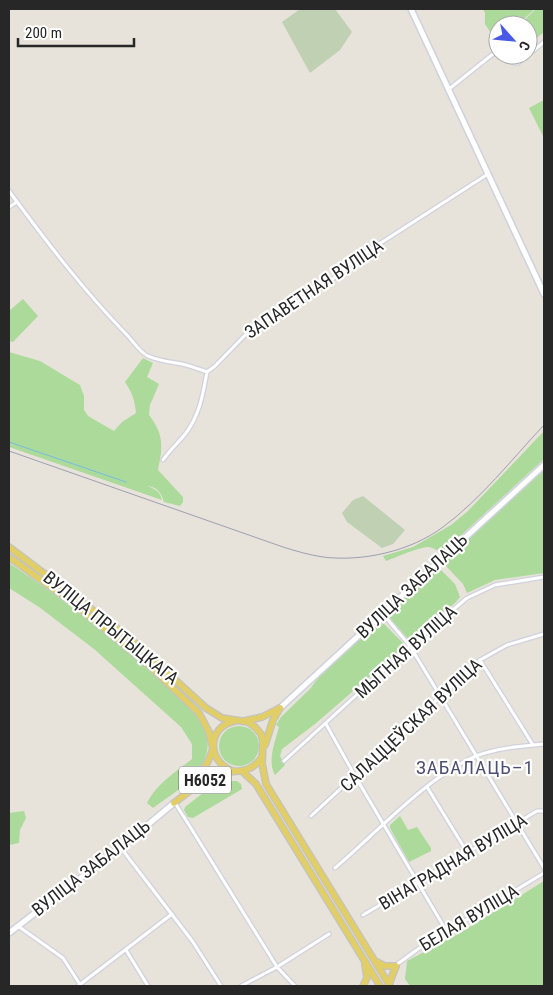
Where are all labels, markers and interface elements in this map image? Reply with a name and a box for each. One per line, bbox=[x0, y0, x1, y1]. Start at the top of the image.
scale bar bbox=[18, 15, 134, 47]
north arrow bbox=[488, 15, 538, 65]
text: 200 m bbox=[25, 24, 62, 42]
text: С bbox=[516, 39, 534, 53]
street label: ЗАПАВЕТНАЯ ВУЛІЦА bbox=[241, 234, 387, 343]
street label: ВУЛІЦА ЗАБАЛАЦЬ bbox=[352, 529, 472, 642]
street label: ВУЛІЦА ПРЫТЫЦКАГА bbox=[40, 567, 184, 689]
street label: МЫТНАЯ ВУЛІЦА bbox=[351, 600, 461, 703]
street label: САЛАЦЦЕЎСКАЯ ВУЛІЦА bbox=[336, 653, 486, 796]
district label: ЗАБАЛАЦЬ–1 bbox=[416, 756, 534, 779]
road number: Н6052 bbox=[179, 766, 231, 794]
street label: ВІНАГРАДНАЯ ВУЛІЦА bbox=[375, 809, 531, 914]
street label: ВУЛІЦА ЗАБАЛАЦЬ bbox=[27, 815, 154, 920]
street label: БЕЛАЯ ВУЛІЦА bbox=[416, 880, 522, 955]

